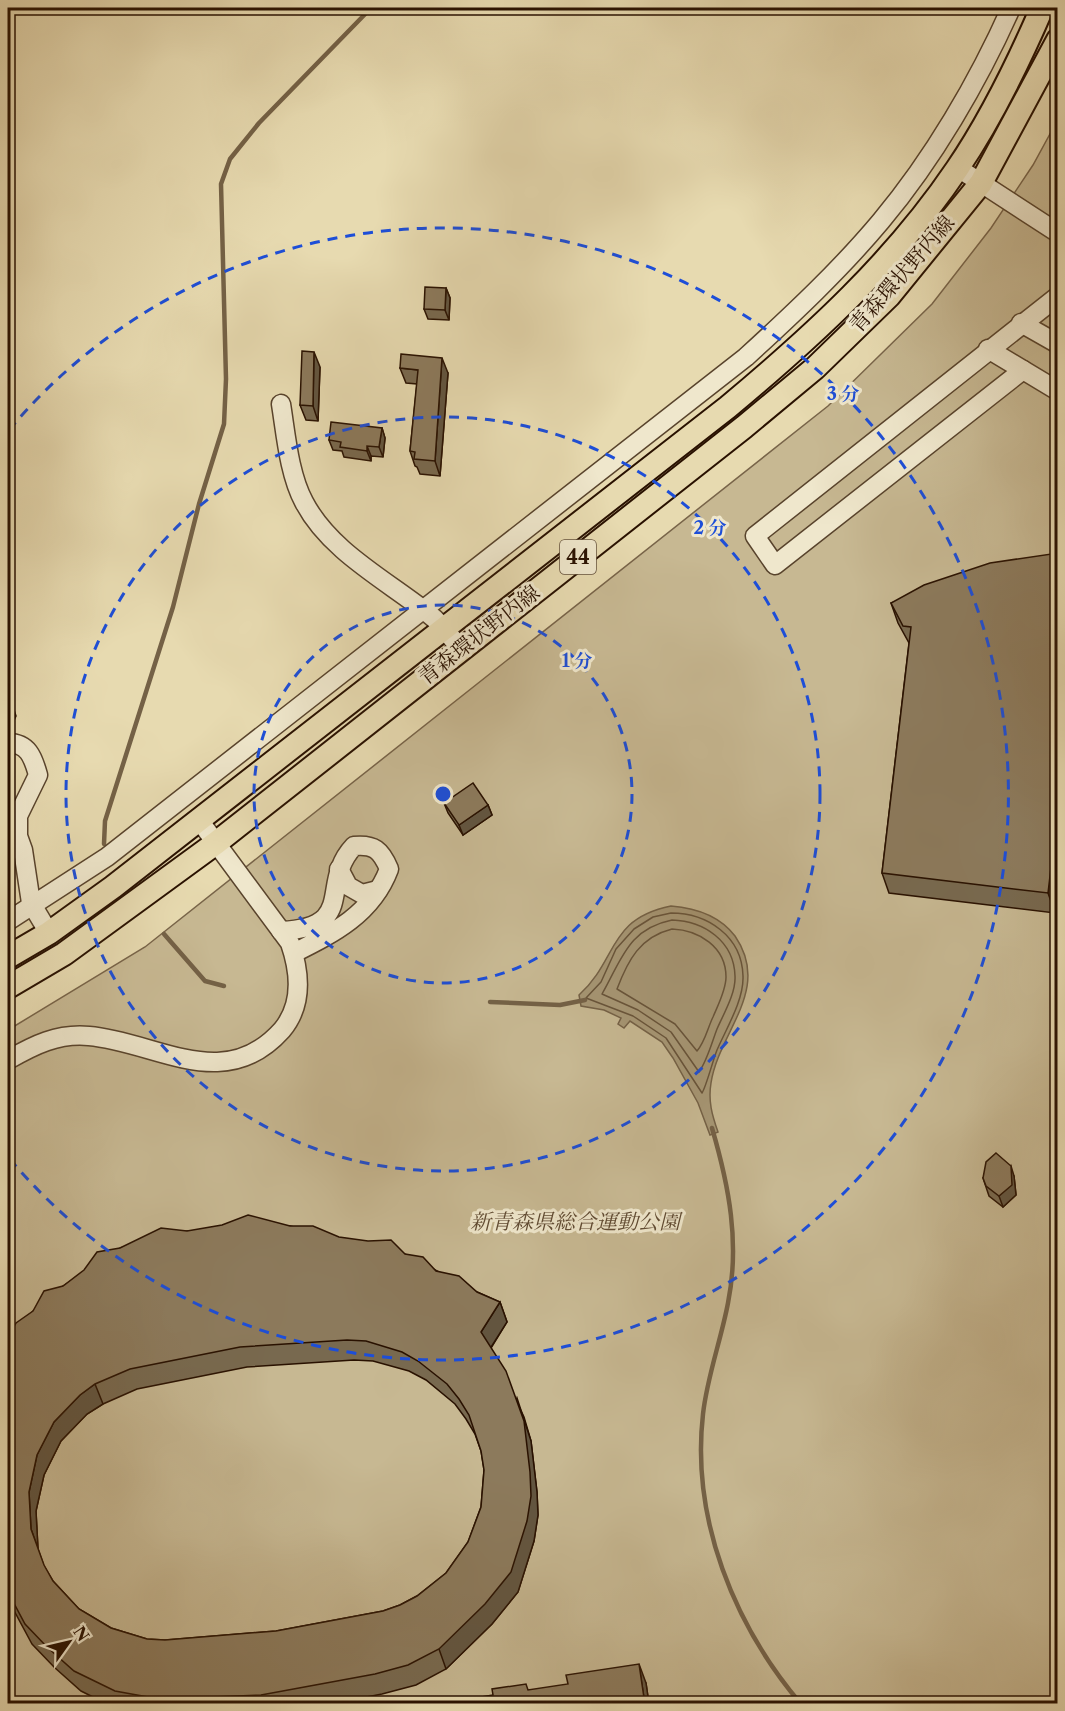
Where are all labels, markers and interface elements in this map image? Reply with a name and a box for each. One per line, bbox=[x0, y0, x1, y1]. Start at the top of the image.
street label: 青森環状野内線 bbox=[844, 210, 959, 337]
text: 3 分 bbox=[827, 383, 859, 405]
text: 2 分 bbox=[693, 517, 727, 539]
road number: 44 bbox=[560, 540, 596, 574]
street label: 青森環状野内線 bbox=[413, 580, 544, 690]
text: 1 分 bbox=[562, 650, 592, 672]
centre of rings bbox=[433, 784, 453, 804]
park label: 新青森県総合運動公園 bbox=[470, 1209, 683, 1234]
north arrow bbox=[39, 1612, 99, 1672]
text: N bbox=[69, 1622, 94, 1645]

